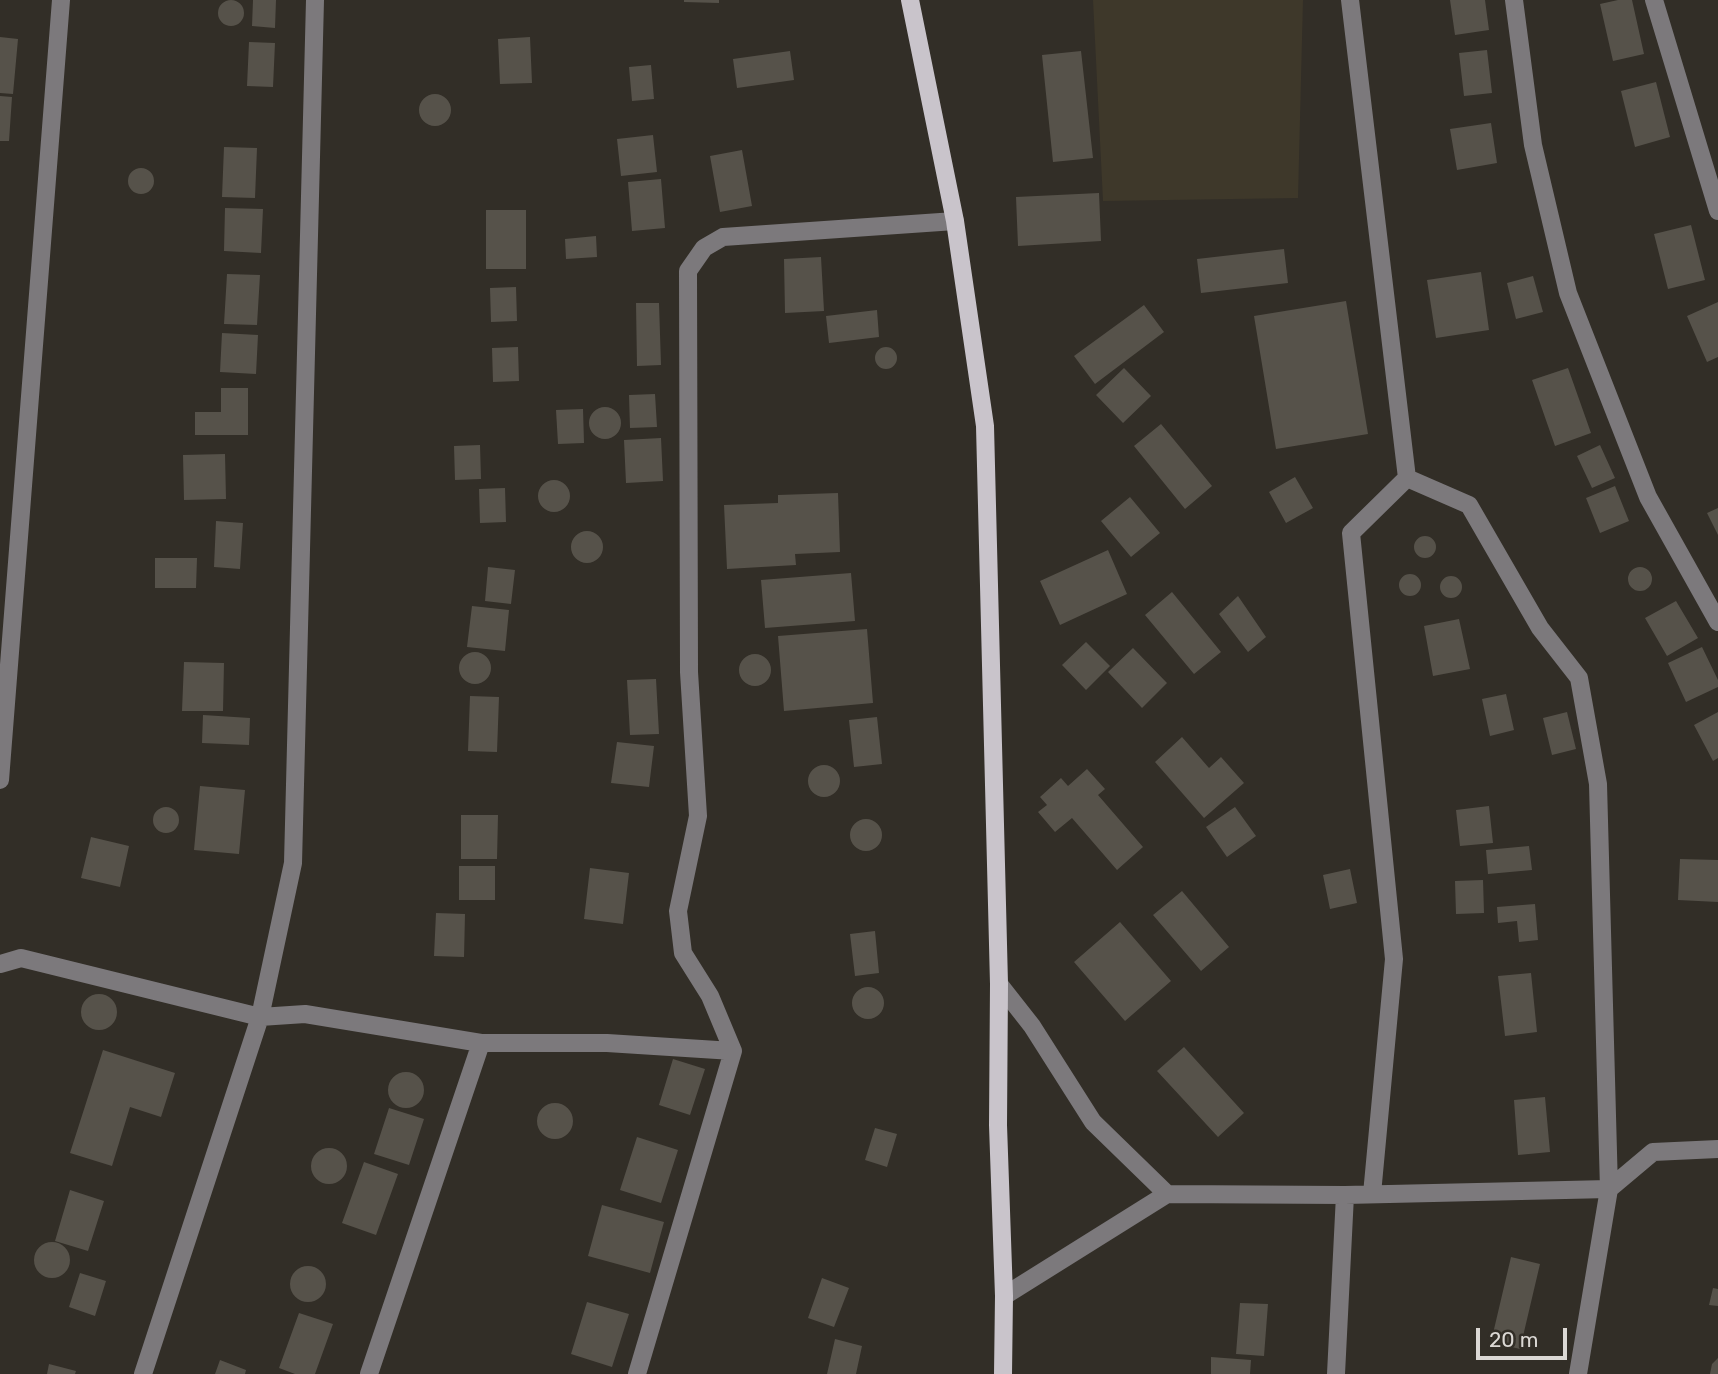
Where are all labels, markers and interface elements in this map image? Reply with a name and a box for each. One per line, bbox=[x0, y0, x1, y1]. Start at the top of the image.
scale bar bbox=[1480, 1314, 1571, 1358]
text: 20 m bbox=[1489, 1327, 1538, 1352]

